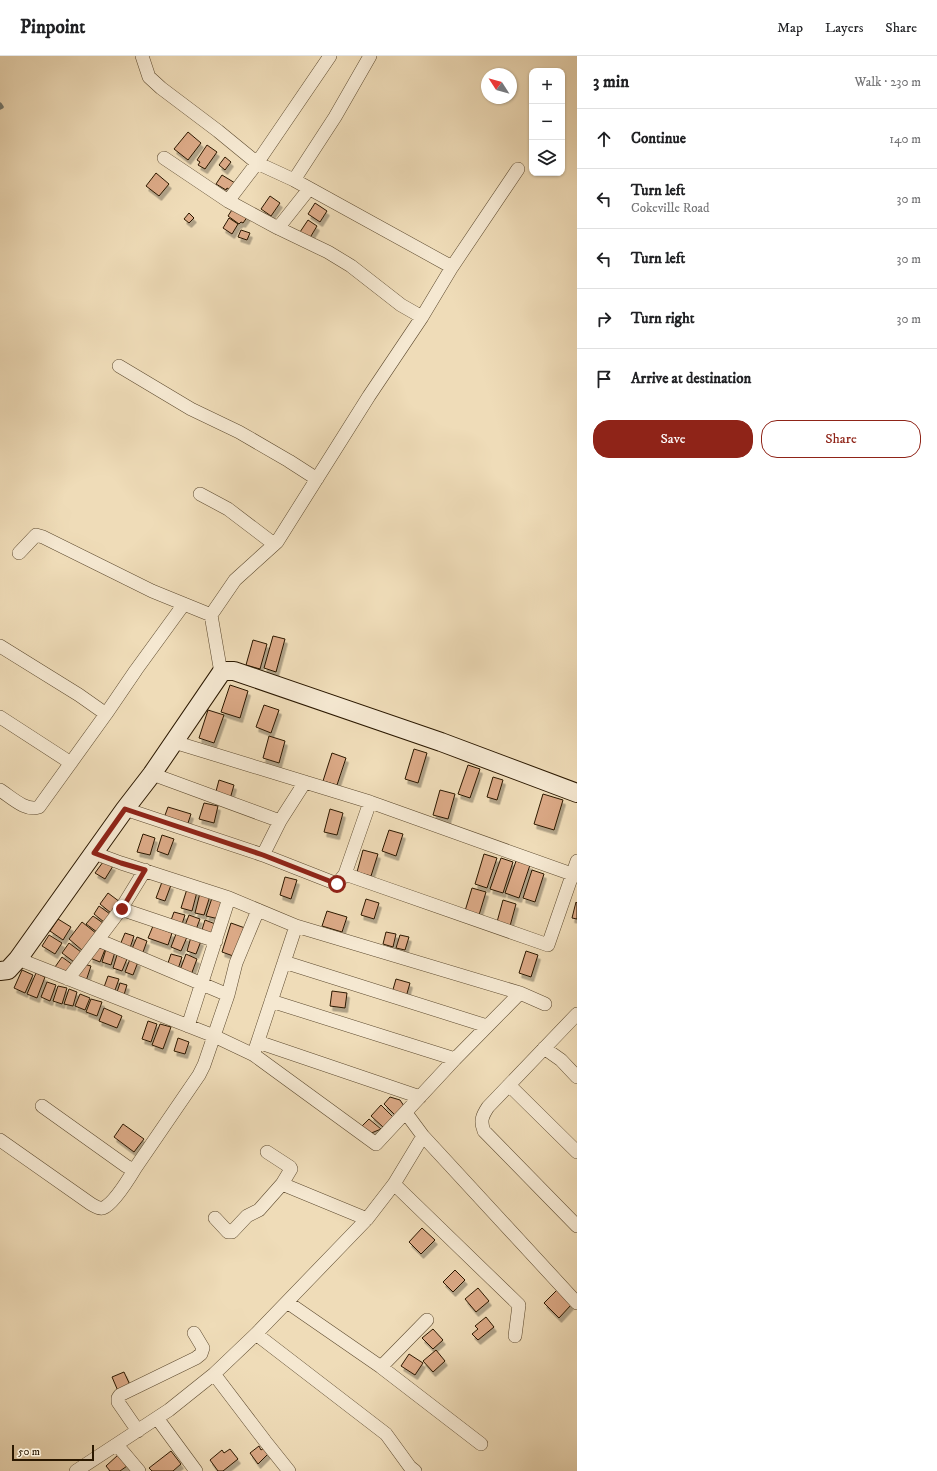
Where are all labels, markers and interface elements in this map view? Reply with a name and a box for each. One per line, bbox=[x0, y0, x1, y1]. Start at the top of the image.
text: Pinpoint bbox=[20, 16, 85, 39]
text: Map bbox=[777, 19, 803, 37]
text: Layers bbox=[825, 19, 863, 37]
text: Share bbox=[885, 19, 917, 37]
north arrow bbox=[481, 68, 517, 104]
map controls bbox=[529, 68, 565, 176]
button: + bbox=[529, 68, 565, 104]
text: 3 min bbox=[593, 71, 629, 93]
text: Walk · 230 m bbox=[855, 74, 921, 90]
button: − bbox=[529, 104, 565, 140]
icon: ahead bbox=[593, 128, 615, 150]
text: Continue bbox=[631, 129, 686, 148]
text: 140 m bbox=[889, 131, 921, 147]
button: layers bbox=[529, 140, 565, 176]
text: Turn left bbox=[631, 181, 685, 200]
icon: left bbox=[593, 188, 615, 210]
text: 30 m bbox=[897, 191, 921, 207]
text: Cokeville Road bbox=[631, 200, 710, 216]
icon: left bbox=[593, 248, 615, 270]
text: Turn left bbox=[631, 249, 685, 268]
text: 30 m bbox=[897, 251, 921, 267]
icon: right bbox=[593, 308, 615, 330]
text: Turn right bbox=[631, 309, 694, 328]
text: 30 m bbox=[897, 311, 921, 327]
icon: arrive bbox=[593, 368, 615, 390]
text: Arrive at destination bbox=[631, 369, 751, 388]
button: Save bbox=[593, 420, 753, 458]
button: Share bbox=[761, 420, 921, 458]
route start bbox=[328, 875, 346, 893]
route end bbox=[113, 900, 131, 918]
scale bar bbox=[12, 1443, 94, 1462]
text: 50 m bbox=[18, 1445, 40, 1459]

